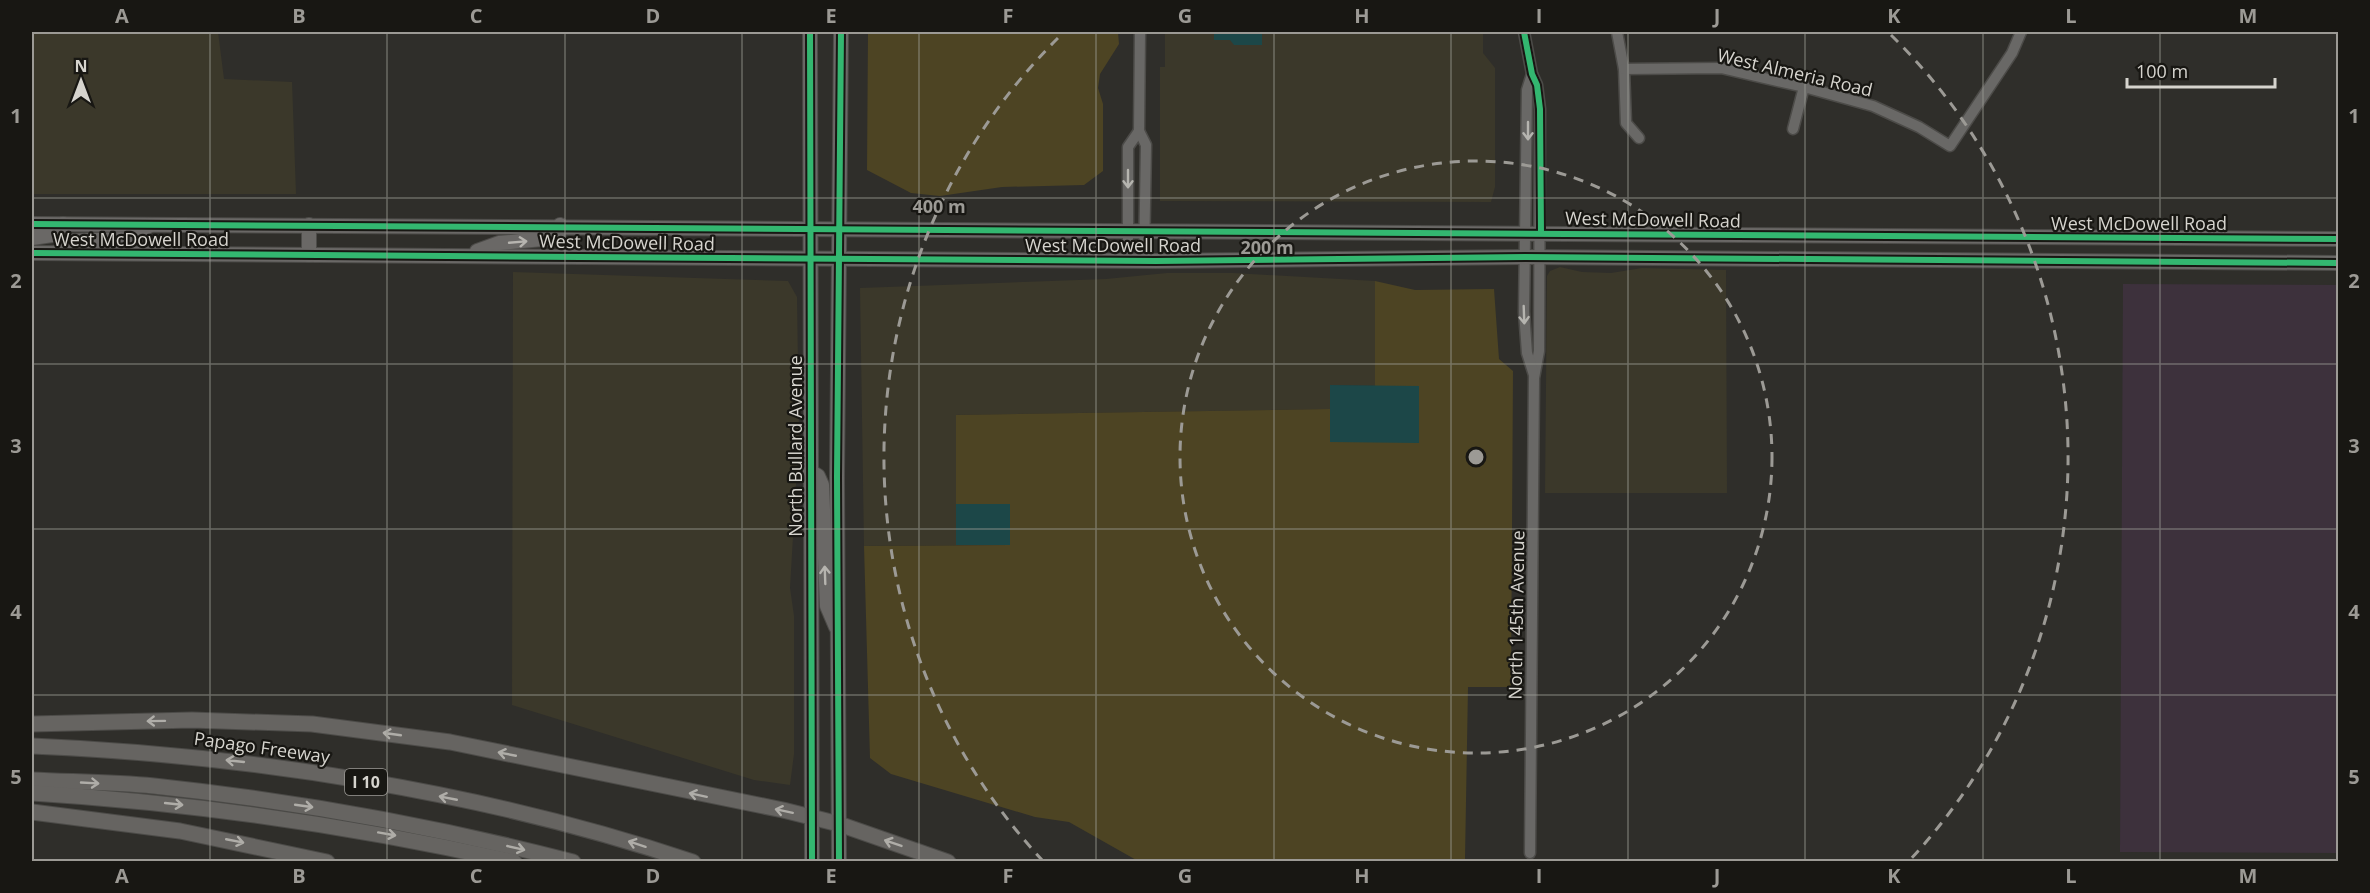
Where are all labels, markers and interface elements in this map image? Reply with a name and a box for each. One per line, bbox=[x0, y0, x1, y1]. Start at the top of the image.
text: A bbox=[115, 2, 129, 29]
text: B bbox=[292, 2, 306, 29]
text: C bbox=[470, 2, 483, 29]
text: D bbox=[646, 2, 660, 29]
text: E bbox=[825, 2, 837, 29]
text: F bbox=[1003, 2, 1013, 29]
text: G bbox=[1178, 2, 1192, 29]
text: H bbox=[1354, 2, 1370, 29]
text: I bbox=[1536, 2, 1542, 29]
text: J bbox=[1712, 2, 1720, 29]
text: K bbox=[1887, 2, 1901, 29]
text: L bbox=[2065, 2, 2077, 29]
text: M bbox=[2239, 2, 2257, 29]
street label: West Almeria Road bbox=[1715, 42, 1875, 102]
north arrow bbox=[51, 51, 111, 111]
scale bar bbox=[2127, 51, 2276, 89]
text: N bbox=[74, 55, 88, 77]
text: 100 m bbox=[2136, 59, 2188, 83]
text: 1 bbox=[10, 102, 22, 129]
text: 1 bbox=[2348, 102, 2360, 129]
one-way arrow bbox=[1522, 121, 1534, 141]
one-way arrow bbox=[1122, 169, 1134, 189]
text: 400 m bbox=[912, 194, 966, 218]
street label: West McDowell Road bbox=[1565, 205, 1741, 233]
street label: West McDowell Road bbox=[2051, 211, 2227, 235]
street label: West McDowell Road bbox=[53, 227, 229, 251]
street label: West McDowell Road bbox=[539, 228, 715, 256]
street label: West McDowell Road bbox=[1025, 233, 1201, 257]
text: 200 m bbox=[1240, 235, 1294, 259]
one-way arrow bbox=[507, 236, 527, 247]
text: 2 bbox=[10, 267, 22, 294]
text: 2 bbox=[2348, 267, 2360, 294]
one-way arrow bbox=[1519, 305, 1530, 325]
street label: North Bullard Avenue bbox=[783, 355, 807, 537]
text: 3 bbox=[10, 432, 22, 459]
text: 3 bbox=[2348, 432, 2360, 459]
centre of rings bbox=[1466, 447, 1486, 467]
street label: North 145th Avenue bbox=[1503, 530, 1529, 700]
one-way arrow bbox=[820, 566, 831, 586]
text: 4 bbox=[10, 598, 22, 625]
text: 4 bbox=[2348, 598, 2360, 625]
one-way arrow bbox=[146, 715, 166, 727]
street label: Papago Freeway bbox=[193, 726, 332, 769]
one-way arrow bbox=[382, 729, 402, 740]
one-way arrow bbox=[498, 748, 517, 759]
one-way arrow bbox=[226, 756, 246, 767]
text: 5 bbox=[10, 763, 22, 790]
text: 5 bbox=[2348, 763, 2360, 790]
road number: I 10 bbox=[345, 769, 387, 795]
one-way arrow bbox=[79, 777, 99, 788]
one-way arrow bbox=[689, 788, 708, 800]
one-way arrow bbox=[439, 792, 458, 803]
one-way arrow bbox=[163, 799, 183, 810]
one-way arrow bbox=[294, 800, 314, 811]
one-way arrow bbox=[775, 805, 794, 816]
one-way arrow bbox=[377, 829, 397, 840]
one-way arrow bbox=[224, 836, 244, 847]
one-way arrow bbox=[884, 836, 903, 847]
one-way arrow bbox=[628, 837, 647, 848]
one-way arrow bbox=[506, 842, 525, 854]
text: A bbox=[115, 862, 129, 889]
text: B bbox=[292, 862, 306, 889]
text: C bbox=[470, 862, 483, 889]
text: D bbox=[646, 862, 660, 889]
text: E bbox=[825, 862, 837, 889]
text: F bbox=[1003, 862, 1013, 889]
text: G bbox=[1178, 862, 1192, 889]
text: H bbox=[1354, 862, 1370, 889]
text: I bbox=[1536, 862, 1542, 889]
text: J bbox=[1712, 862, 1720, 889]
text: K bbox=[1887, 862, 1901, 889]
text: L bbox=[2065, 862, 2077, 889]
text: M bbox=[2239, 862, 2257, 889]

